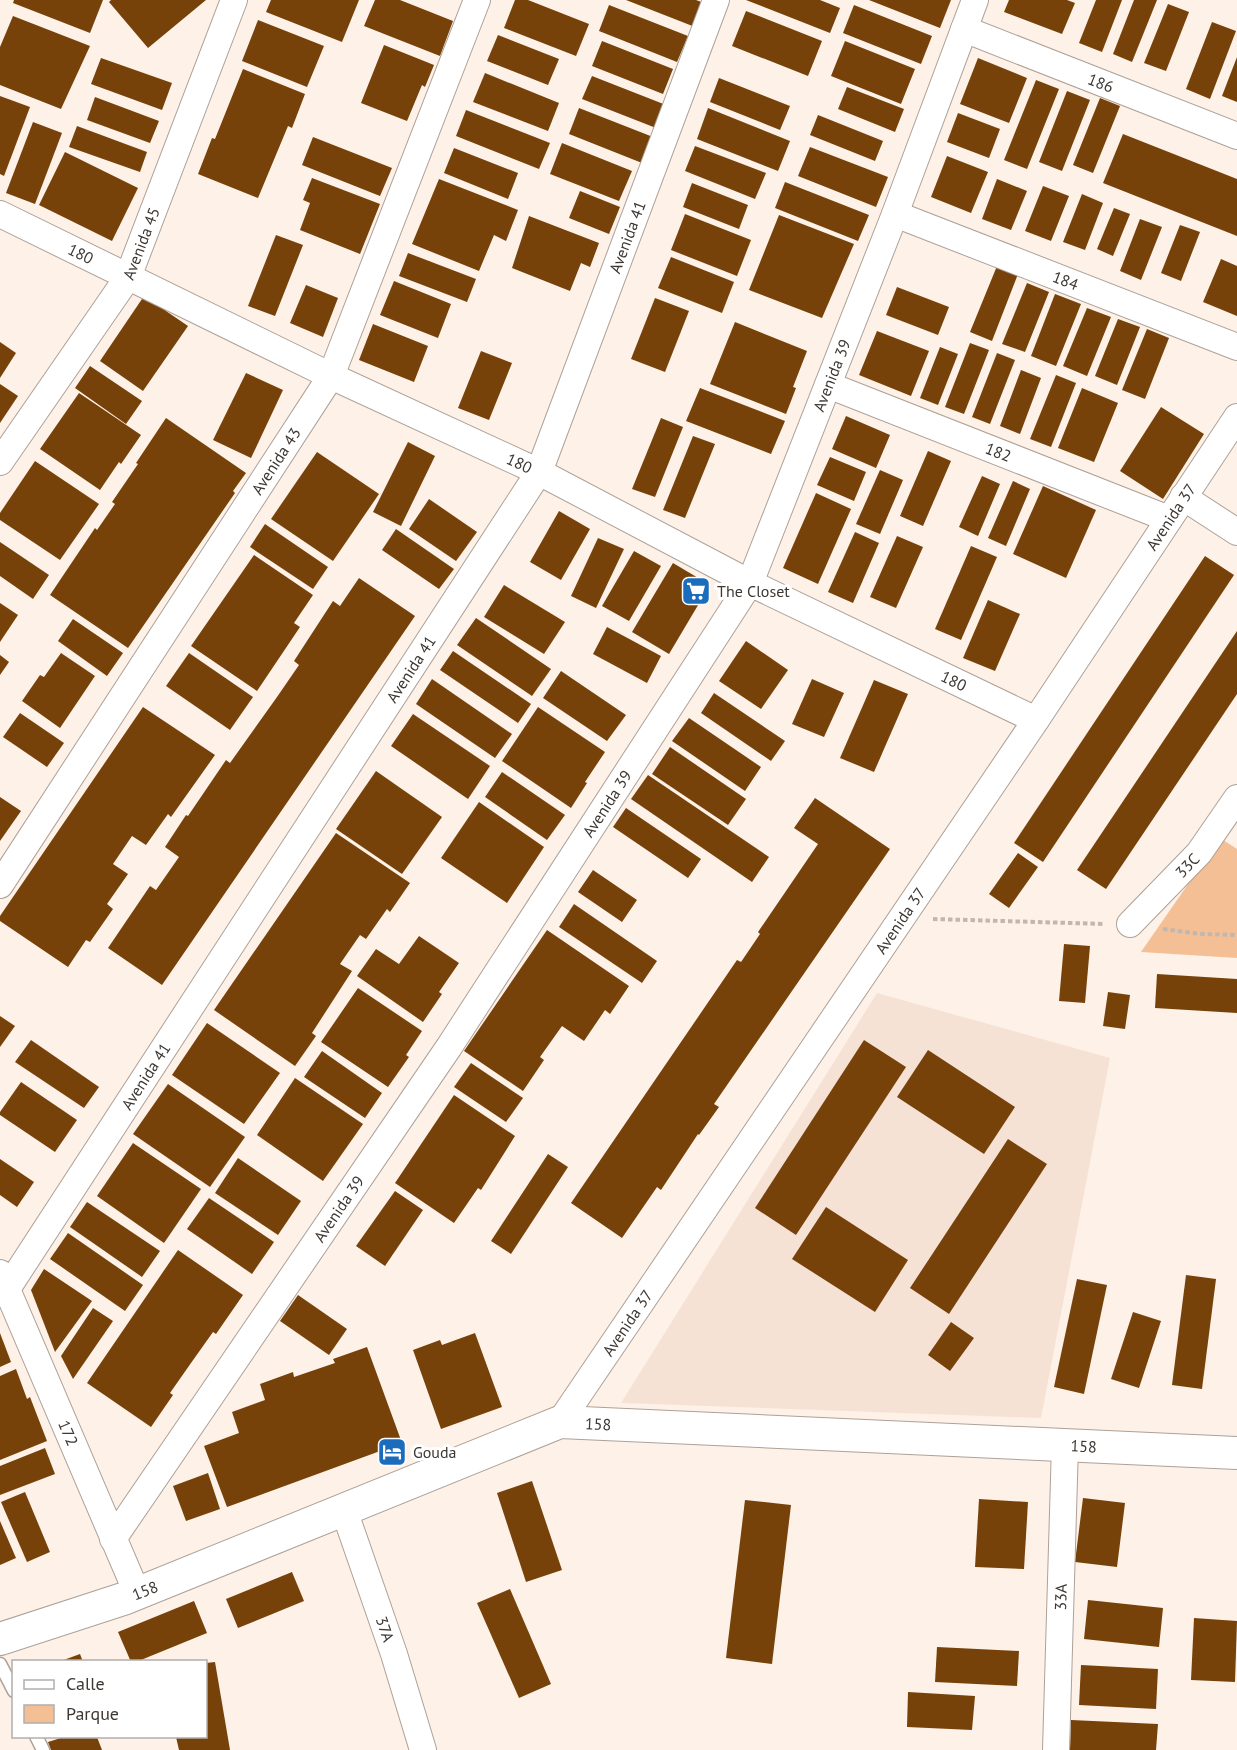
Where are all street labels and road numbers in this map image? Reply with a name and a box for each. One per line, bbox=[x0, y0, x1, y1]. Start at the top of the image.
street label: 186 bbox=[1085, 69, 1117, 97]
street label: Avenida 41 bbox=[604, 198, 650, 276]
street label: Avenida 45 bbox=[118, 204, 164, 282]
street label: 180 bbox=[65, 239, 97, 268]
street label: 184 bbox=[1050, 266, 1082, 294]
street label: Avenida 39 bbox=[808, 336, 855, 414]
street label: Avenida 43 bbox=[247, 424, 305, 498]
street label: 182 bbox=[982, 438, 1014, 466]
street label: 180 bbox=[503, 448, 536, 478]
street label: Avenida 37 bbox=[1141, 480, 1200, 554]
street label: Avenida 41 bbox=[382, 632, 440, 706]
street label: 180 bbox=[938, 666, 970, 695]
street label: Avenida 39 bbox=[578, 766, 636, 841]
street label: 33C bbox=[1171, 849, 1204, 882]
street label: Avenida 37 bbox=[871, 883, 930, 957]
street label: Avenida 41 bbox=[117, 1039, 175, 1113]
street label: Avenida 39 bbox=[309, 1172, 368, 1246]
street label: Avenida 37 bbox=[598, 1286, 657, 1360]
street label: 158 bbox=[585, 1413, 612, 1434]
street label: 172 bbox=[54, 1417, 83, 1449]
street label: 158 bbox=[1070, 1435, 1097, 1457]
street label: 158 bbox=[129, 1576, 161, 1604]
street label: 33A bbox=[1050, 1583, 1071, 1611]
street label: 37A bbox=[372, 1614, 399, 1645]

